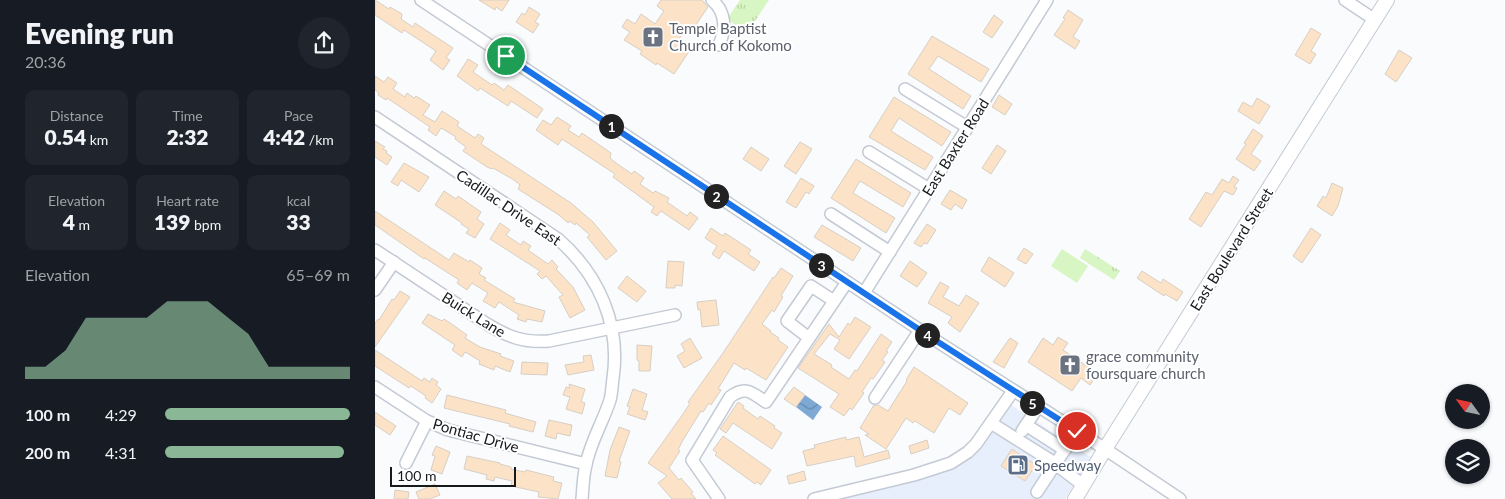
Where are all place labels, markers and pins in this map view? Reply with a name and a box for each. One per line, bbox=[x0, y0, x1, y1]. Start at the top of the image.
place label: Temple Baptist Church of Kokomo bbox=[669, 19, 792, 54]
church icon: Temple Baptist Church of Kokomo bbox=[641, 25, 665, 49]
pin bbox=[485, 35, 527, 77]
pin: 1 bbox=[599, 114, 623, 138]
pin: 2 bbox=[703, 184, 729, 208]
pin: 3 bbox=[809, 252, 833, 278]
pin: 4 bbox=[915, 322, 939, 348]
place label: grace community foursquare church bbox=[1086, 347, 1206, 382]
church icon: grace community foursquare church bbox=[1058, 353, 1082, 377]
pin: 5 bbox=[1019, 390, 1045, 416]
pin bbox=[1056, 410, 1098, 452]
fuel station icon: Speedway bbox=[1006, 453, 1030, 477]
place label: Speedway bbox=[1034, 456, 1102, 474]

